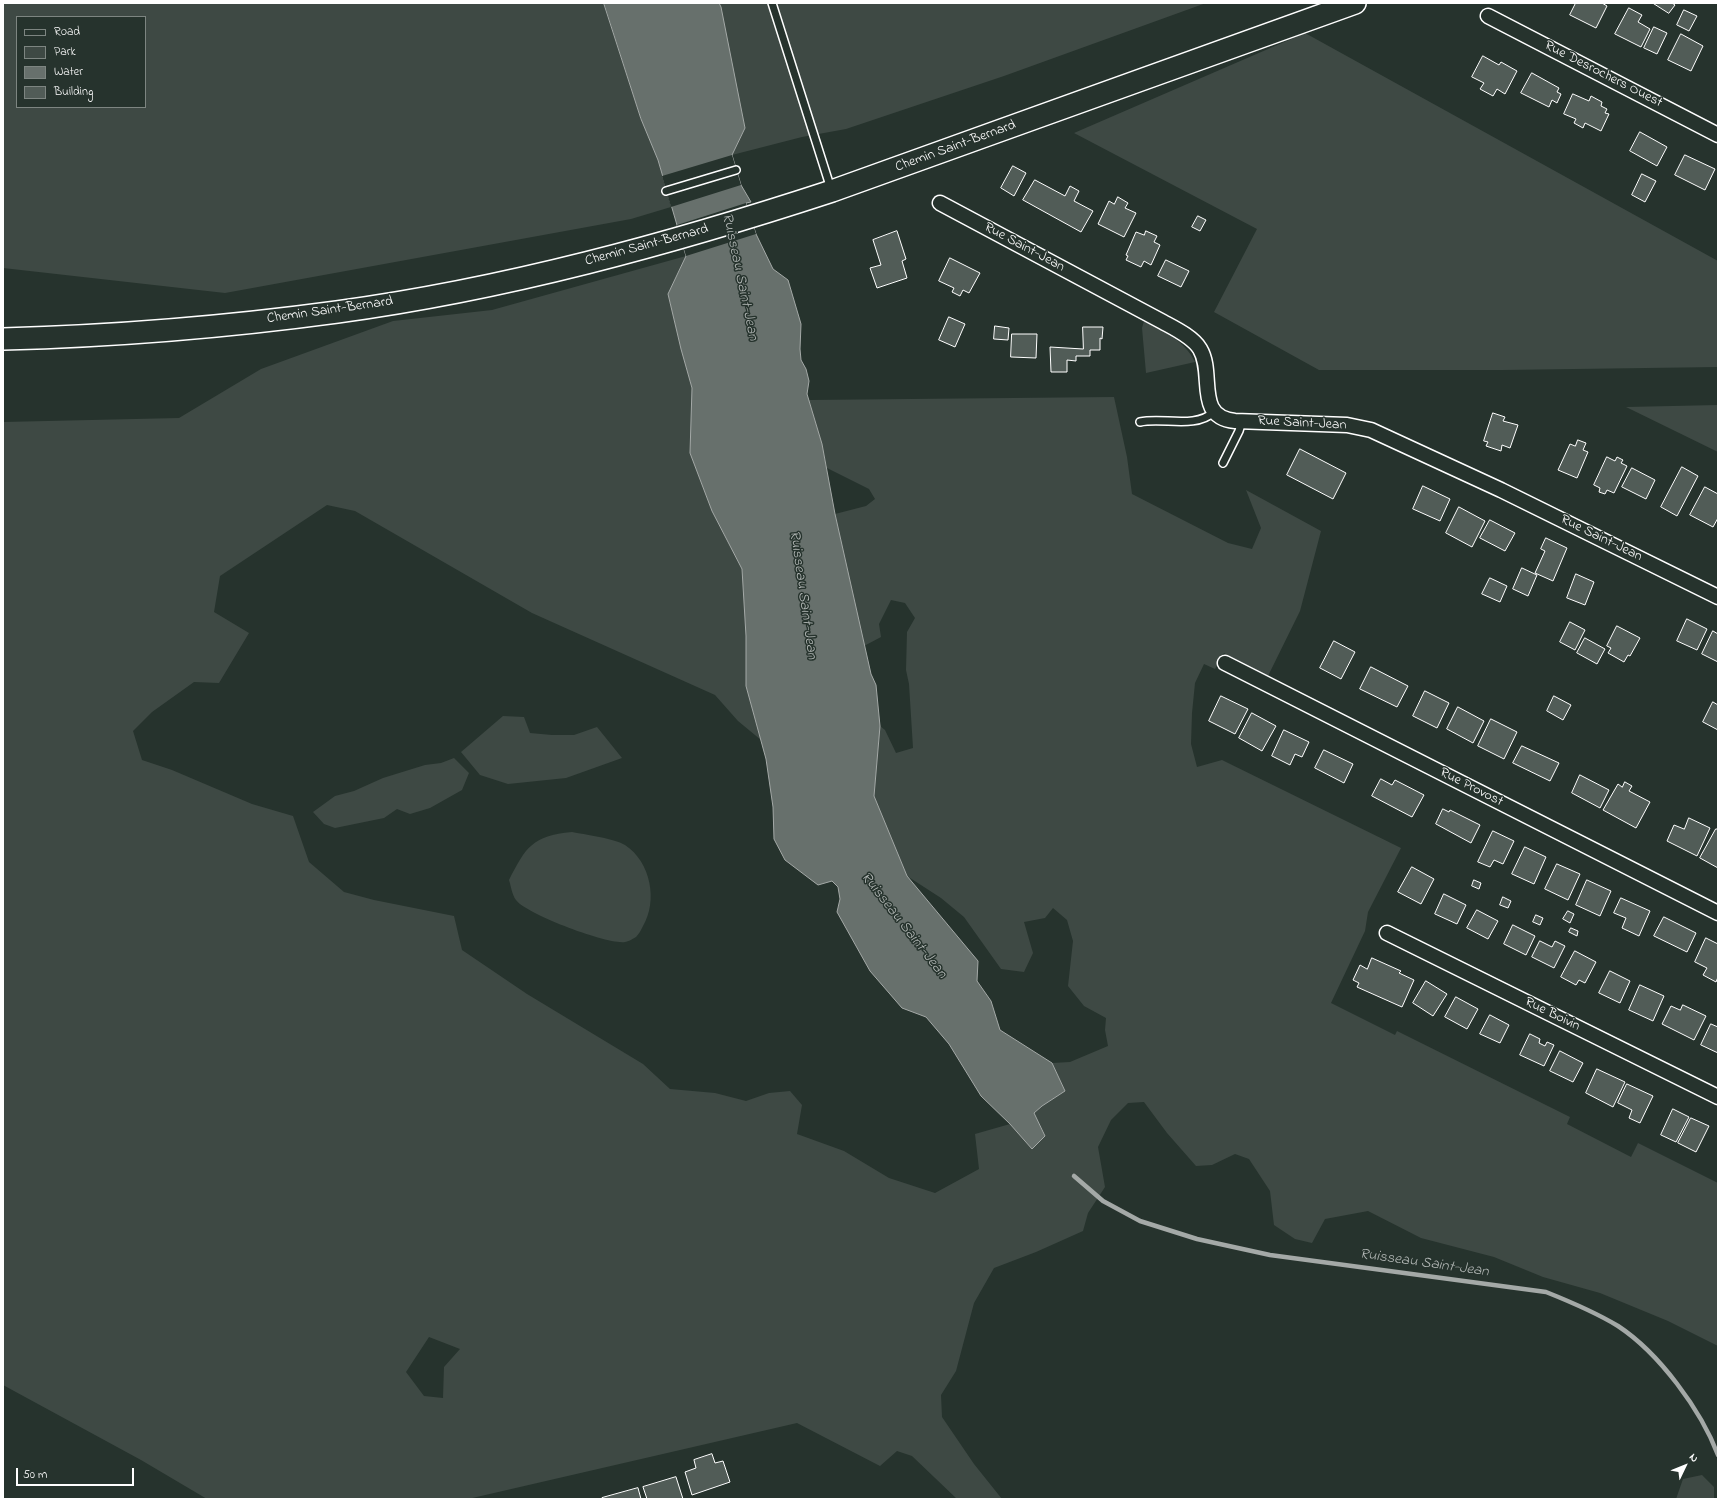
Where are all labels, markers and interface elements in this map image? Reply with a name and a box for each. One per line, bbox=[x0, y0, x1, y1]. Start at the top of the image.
legend bbox=[16, 16, 146, 108]
text: Road bbox=[54, 23, 80, 41]
street label: Rue Desrochers Ouest bbox=[1541, 38, 1665, 112]
text: Park bbox=[54, 43, 76, 61]
text: Water bbox=[54, 63, 83, 81]
text: Building bbox=[54, 83, 93, 101]
street label: Chemin Saint-Bernard bbox=[893, 117, 1019, 177]
water label: Ruisseau Saint-Jean bbox=[717, 212, 761, 342]
street label: Rue Saint-Jean bbox=[981, 220, 1067, 276]
street label: Chemin Saint-Bernard bbox=[583, 221, 711, 271]
street label: Chemin Saint-Bernard bbox=[266, 294, 394, 328]
street label: Rue Saint-Jean bbox=[1257, 413, 1347, 435]
street label: Rue Saint-Jean bbox=[1557, 512, 1645, 566]
water label: Ruisseau Saint-Jean bbox=[784, 529, 820, 661]
street label: Rue Provost bbox=[1437, 765, 1505, 811]
water label: Ruisseau Saint-Jean bbox=[856, 869, 950, 983]
street label: Rue Boivin bbox=[1522, 994, 1582, 1036]
water label: Ruisseau Saint-Jean bbox=[1358, 1246, 1490, 1282]
north arrow bbox=[1665, 1446, 1705, 1486]
text: N bbox=[1685, 1450, 1702, 1466]
scale bar bbox=[18, 1460, 136, 1486]
text: 50 m bbox=[23, 1466, 47, 1484]

